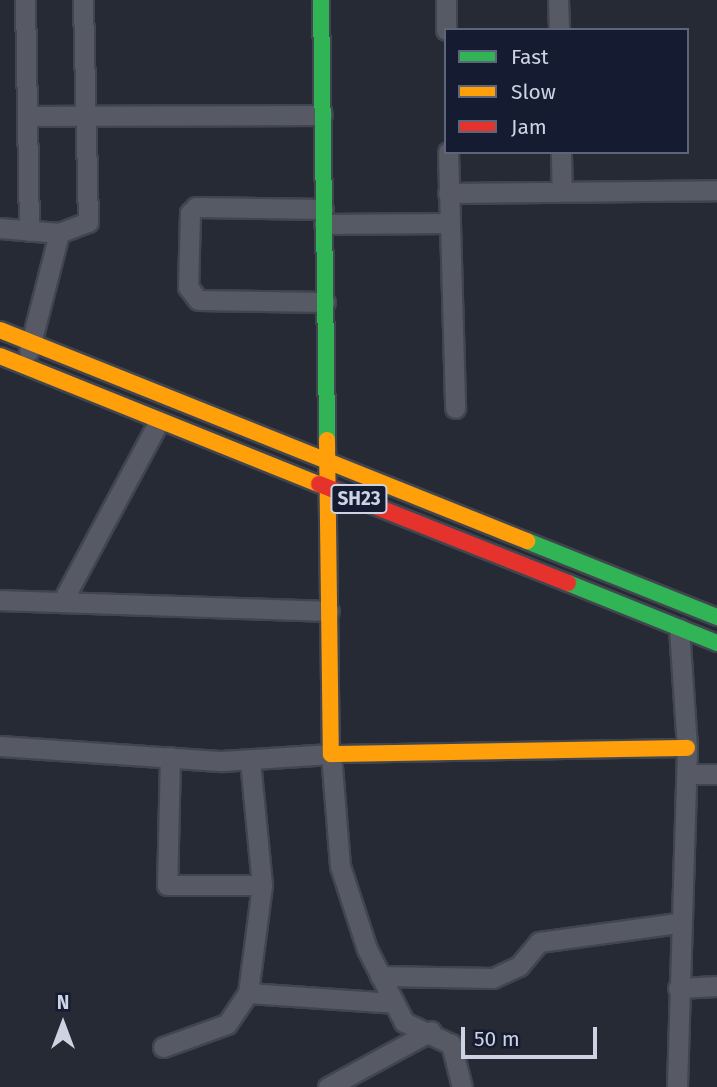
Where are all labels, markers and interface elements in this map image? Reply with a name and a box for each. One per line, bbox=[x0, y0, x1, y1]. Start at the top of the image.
legend bbox=[444, 28, 689, 154]
text: Fast bbox=[511, 44, 549, 70]
text: Slow bbox=[511, 79, 556, 105]
text: Jam bbox=[511, 114, 547, 140]
road number: SH23 bbox=[329, 484, 389, 514]
north arrow bbox=[28, 989, 98, 1059]
text: N bbox=[57, 991, 69, 1014]
scale bar bbox=[465, 1014, 602, 1058]
text: 50 m bbox=[474, 1026, 520, 1052]

